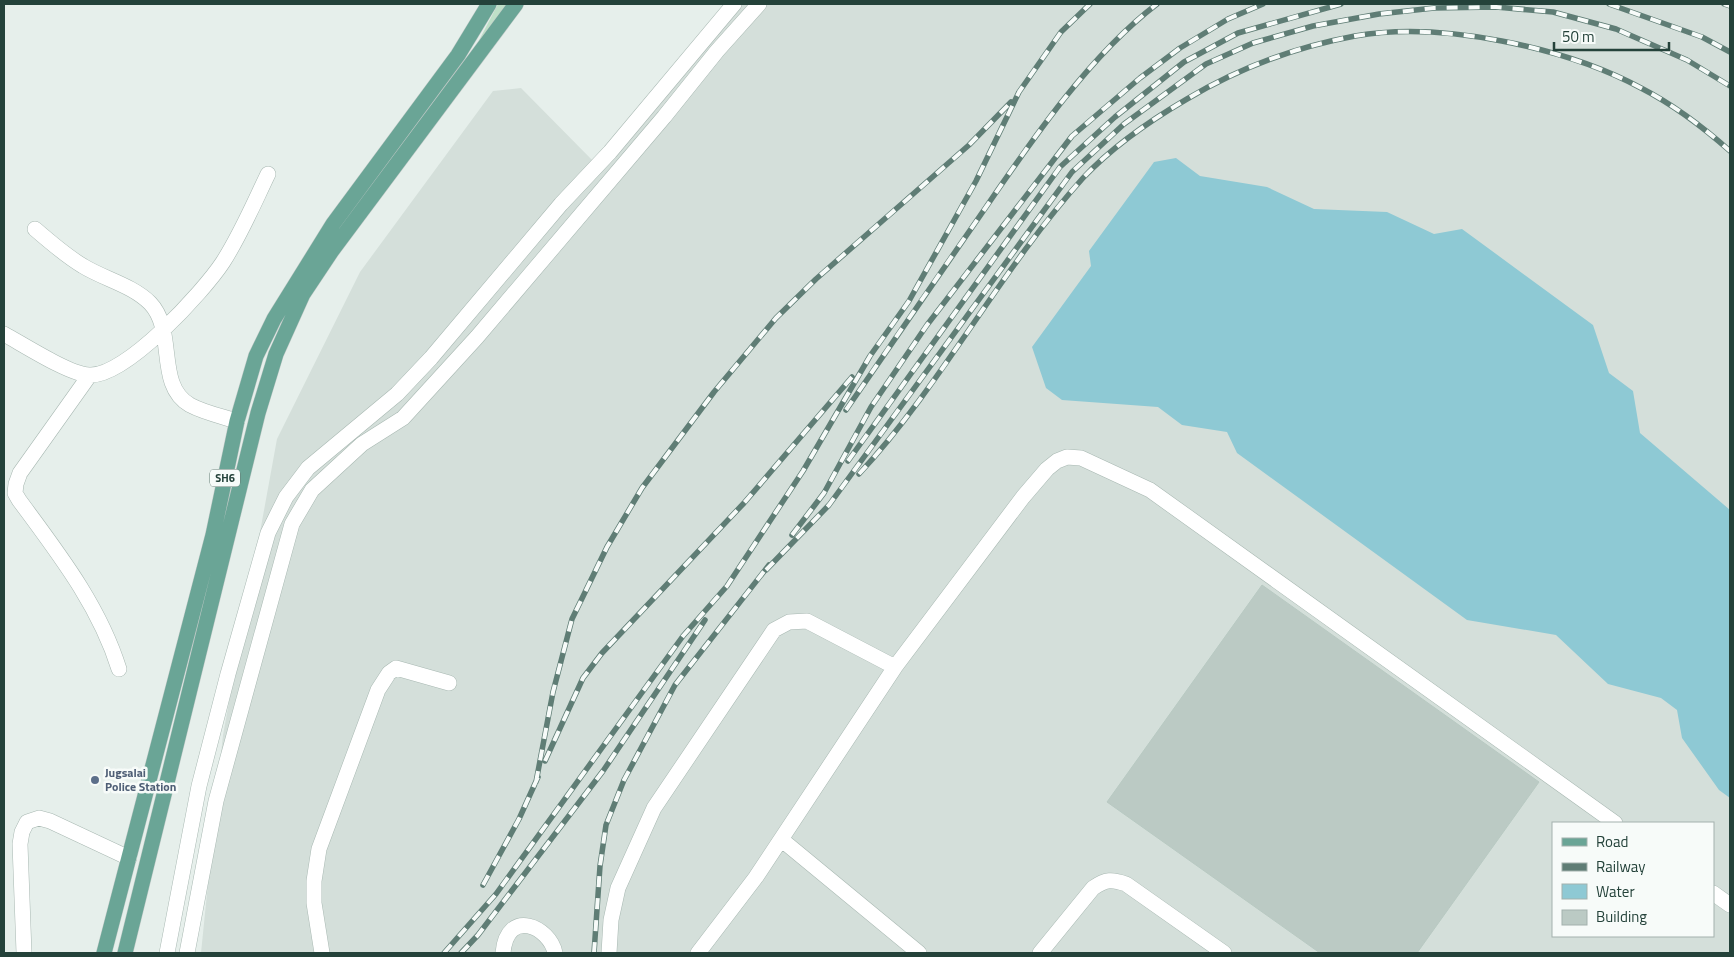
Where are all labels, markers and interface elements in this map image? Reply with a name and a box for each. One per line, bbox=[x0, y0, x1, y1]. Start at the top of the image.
scale bar bbox=[1554, 20, 1669, 52]
text: 50 m bbox=[1562, 25, 1595, 48]
road number: SH6 bbox=[210, 469, 240, 486]
place label: Jugsalai Police Station bbox=[105, 763, 176, 796]
marker: Jugsalai Police Station bbox=[89, 774, 101, 786]
legend bbox=[1552, 822, 1714, 937]
text: Road bbox=[1596, 830, 1628, 853]
text: Railway bbox=[1596, 855, 1646, 878]
text: Water bbox=[1596, 880, 1635, 903]
text: Building bbox=[1596, 905, 1647, 928]

